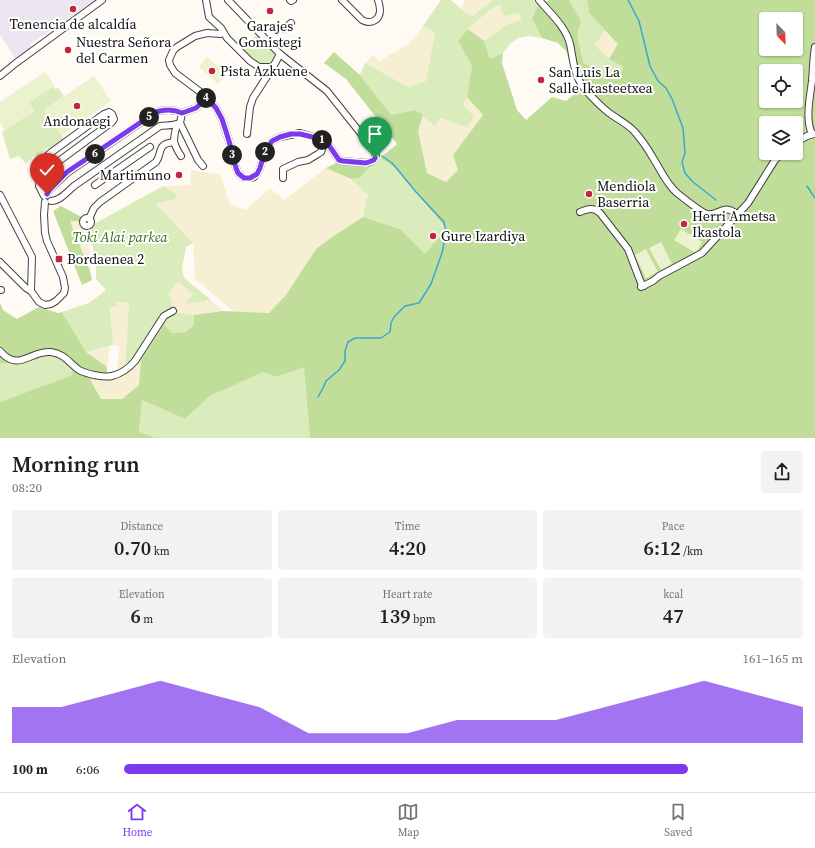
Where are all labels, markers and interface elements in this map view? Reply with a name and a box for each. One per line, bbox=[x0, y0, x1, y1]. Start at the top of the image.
marker: Tenencia de alcaldía bbox=[68, 4, 78, 14]
marker: Garajes Gomistegi bbox=[265, 6, 275, 16]
north arrow bbox=[759, 12, 803, 56]
map controls bbox=[759, 12, 803, 160]
place label: Tenencia de alcaldía bbox=[9, 14, 137, 34]
place label: Garajes Gomistegi bbox=[238, 16, 302, 52]
place label: Nuestra Señora del Carmen bbox=[76, 32, 172, 68]
marker: Nuestra Señora del Carmen bbox=[63, 45, 73, 55]
place label: Pista Azkuene bbox=[220, 61, 308, 81]
place label: San Luis La Salle Ikasteetxea bbox=[549, 62, 654, 98]
button: locate bbox=[759, 64, 803, 108]
marker: Pista Azkuene bbox=[207, 66, 217, 76]
marker: San Luis La Salle Ikasteetxea bbox=[536, 75, 546, 85]
pin: 4 bbox=[196, 88, 216, 108]
text: 4 bbox=[203, 90, 209, 105]
marker: Andonaegi bbox=[72, 101, 82, 111]
pin: 5 bbox=[139, 107, 159, 127]
text: 5 bbox=[146, 109, 152, 124]
place label: Andonaegi bbox=[43, 111, 111, 131]
button: layers bbox=[759, 116, 803, 160]
pin bbox=[358, 117, 392, 158]
icon: arrive bbox=[364, 123, 386, 145]
pin: 1 bbox=[312, 130, 332, 150]
text: 1 bbox=[319, 132, 325, 147]
pin: 2 bbox=[255, 142, 275, 162]
pin: 6 bbox=[85, 144, 105, 164]
text: 2 bbox=[262, 144, 268, 159]
pin: 3 bbox=[222, 145, 242, 165]
text: 6 bbox=[92, 146, 98, 161]
text: 3 bbox=[229, 147, 235, 162]
pin bbox=[30, 153, 64, 194]
icon: check bbox=[36, 159, 58, 181]
place label: Martimuno bbox=[100, 165, 171, 185]
marker: Martimuno bbox=[174, 170, 184, 180]
place label: Mendiola Baserria bbox=[597, 176, 657, 212]
marker: Mendiola Baserria bbox=[584, 189, 594, 199]
place label: Herri Ametsa Ikastola bbox=[692, 206, 777, 242]
marker: Herri Ametsa Ikastola bbox=[679, 219, 689, 229]
place label: Gure Izardiya bbox=[441, 226, 526, 246]
park label: Toki Alai parkea bbox=[72, 227, 168, 247]
marker: Gure Izardiya bbox=[428, 231, 438, 241]
place label: Bordaenea 2 bbox=[67, 249, 144, 269]
marker: Bordaenea 2 bbox=[54, 254, 64, 264]
text: Morning run bbox=[12, 449, 140, 479]
button: share bbox=[761, 451, 803, 493]
text: 08:20 bbox=[12, 479, 42, 496]
text: Distance bbox=[121, 519, 163, 534]
text: Time bbox=[395, 519, 420, 534]
text: Pace bbox=[662, 519, 685, 534]
text: 0.70 bbox=[114, 534, 151, 562]
text: 4:20 bbox=[389, 534, 426, 562]
text: 6:12 bbox=[643, 534, 681, 562]
text: km bbox=[151, 544, 170, 559]
text: /km bbox=[681, 544, 703, 559]
text: Elevation bbox=[119, 587, 165, 602]
text: Heart rate bbox=[383, 587, 432, 602]
text: kcal bbox=[663, 587, 683, 602]
text: 6 bbox=[130, 602, 141, 630]
text: 139 bbox=[379, 602, 411, 630]
text: 47 bbox=[663, 602, 684, 630]
text: m bbox=[141, 612, 153, 627]
text: bpm bbox=[411, 612, 436, 627]
text: Elevation bbox=[12, 650, 66, 667]
text: 161–165 m bbox=[743, 650, 803, 667]
text: 100 m bbox=[12, 761, 48, 778]
text: 6:06 bbox=[76, 761, 99, 778]
tab: Home bbox=[122, 801, 152, 840]
tab: Map bbox=[397, 801, 419, 840]
tab: Saved bbox=[664, 801, 693, 840]

